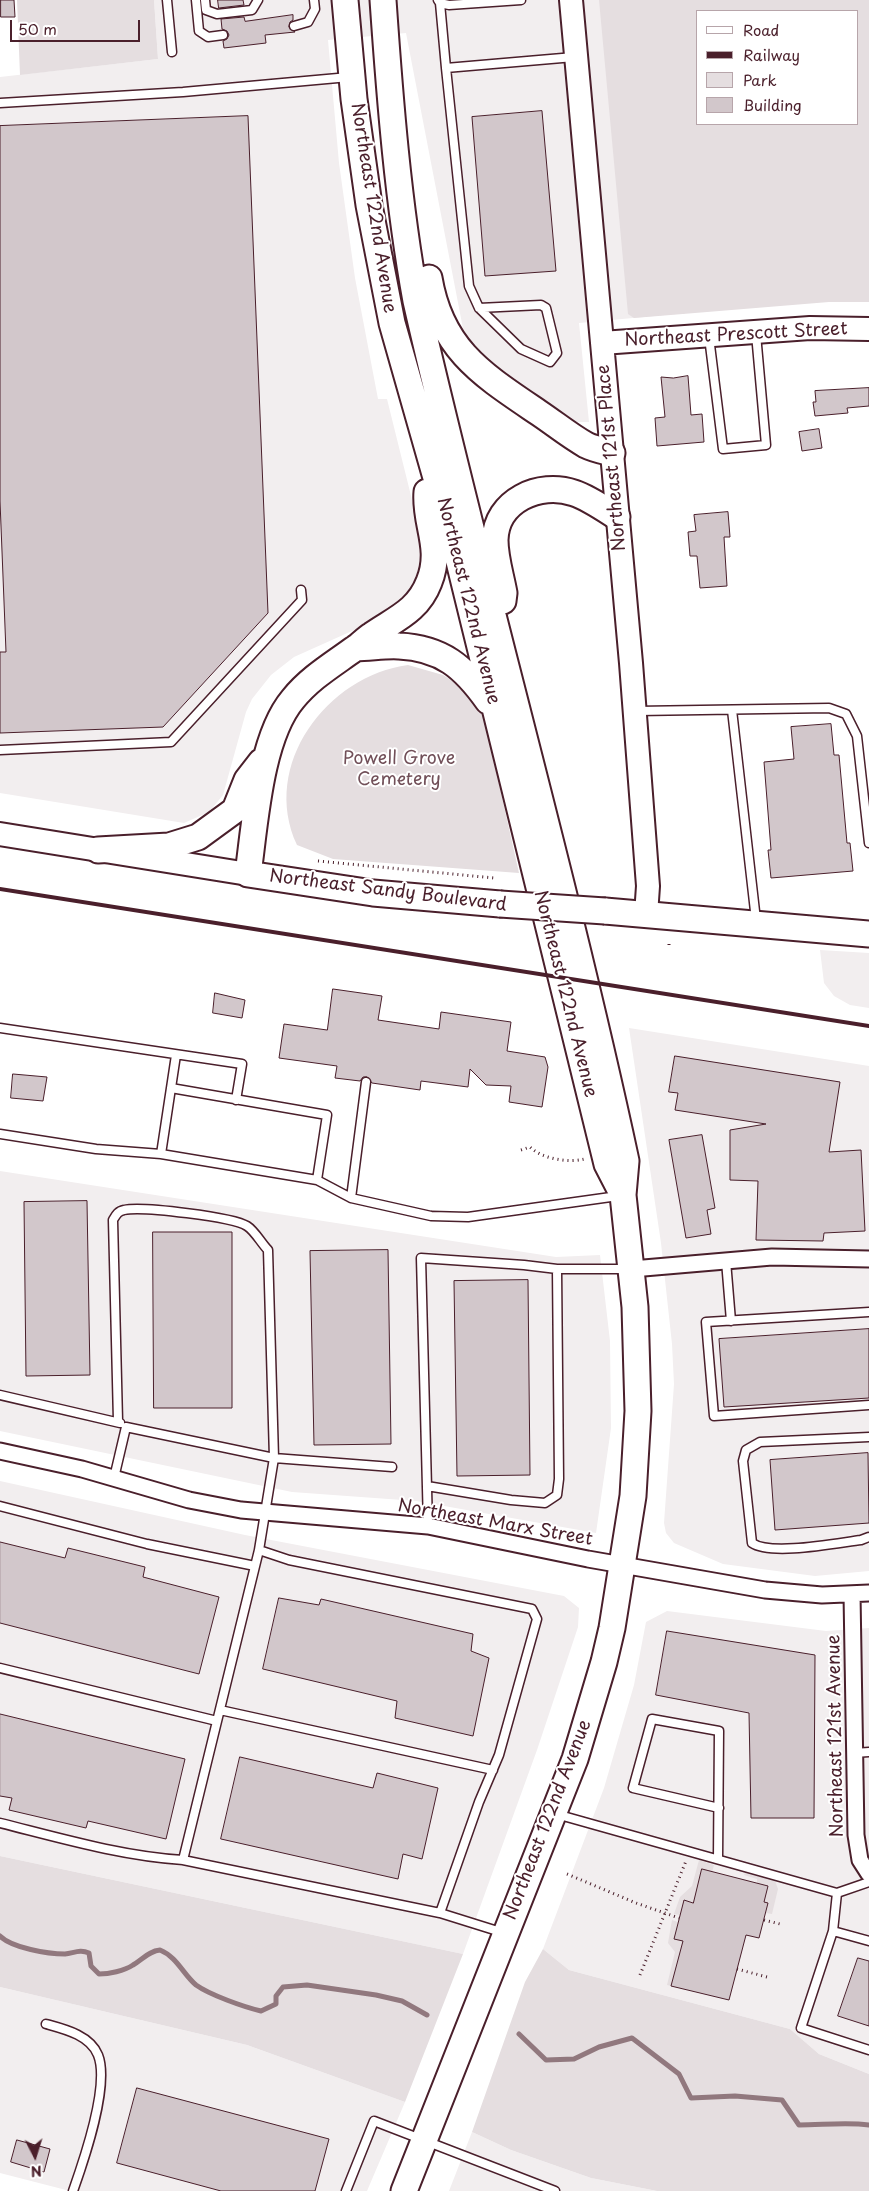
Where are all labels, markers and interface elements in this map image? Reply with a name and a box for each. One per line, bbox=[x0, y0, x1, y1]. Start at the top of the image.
scale bar bbox=[12, 10, 142, 42]
legend bbox=[696, 10, 859, 125]
text: 50 m bbox=[18, 17, 57, 40]
text: Road bbox=[743, 18, 779, 41]
text: Railway bbox=[743, 43, 800, 66]
text: Park bbox=[743, 68, 777, 91]
text: Building bbox=[743, 93, 802, 116]
street label: Northeast 122nd Avenue bbox=[346, 101, 400, 315]
street label: Northeast Prescott Street bbox=[624, 318, 848, 352]
street label: Northeast 121st Place bbox=[593, 364, 631, 552]
street label: Northeast 122nd Avenue bbox=[432, 495, 504, 707]
park label: Powell Grove Cemetery bbox=[343, 748, 455, 791]
street label: Northeast Sandy Boulevard bbox=[268, 866, 508, 916]
street label: Northeast 122nd Avenue bbox=[529, 888, 601, 1100]
street label: Northeast Marx Street bbox=[396, 1495, 594, 1551]
street label: Northeast 121st Avenue bbox=[823, 1634, 849, 1838]
street label: Northeast 122nd Avenue bbox=[500, 1717, 596, 1923]
north arrow bbox=[10, 2131, 60, 2181]
text: N bbox=[30, 2160, 43, 2182]

